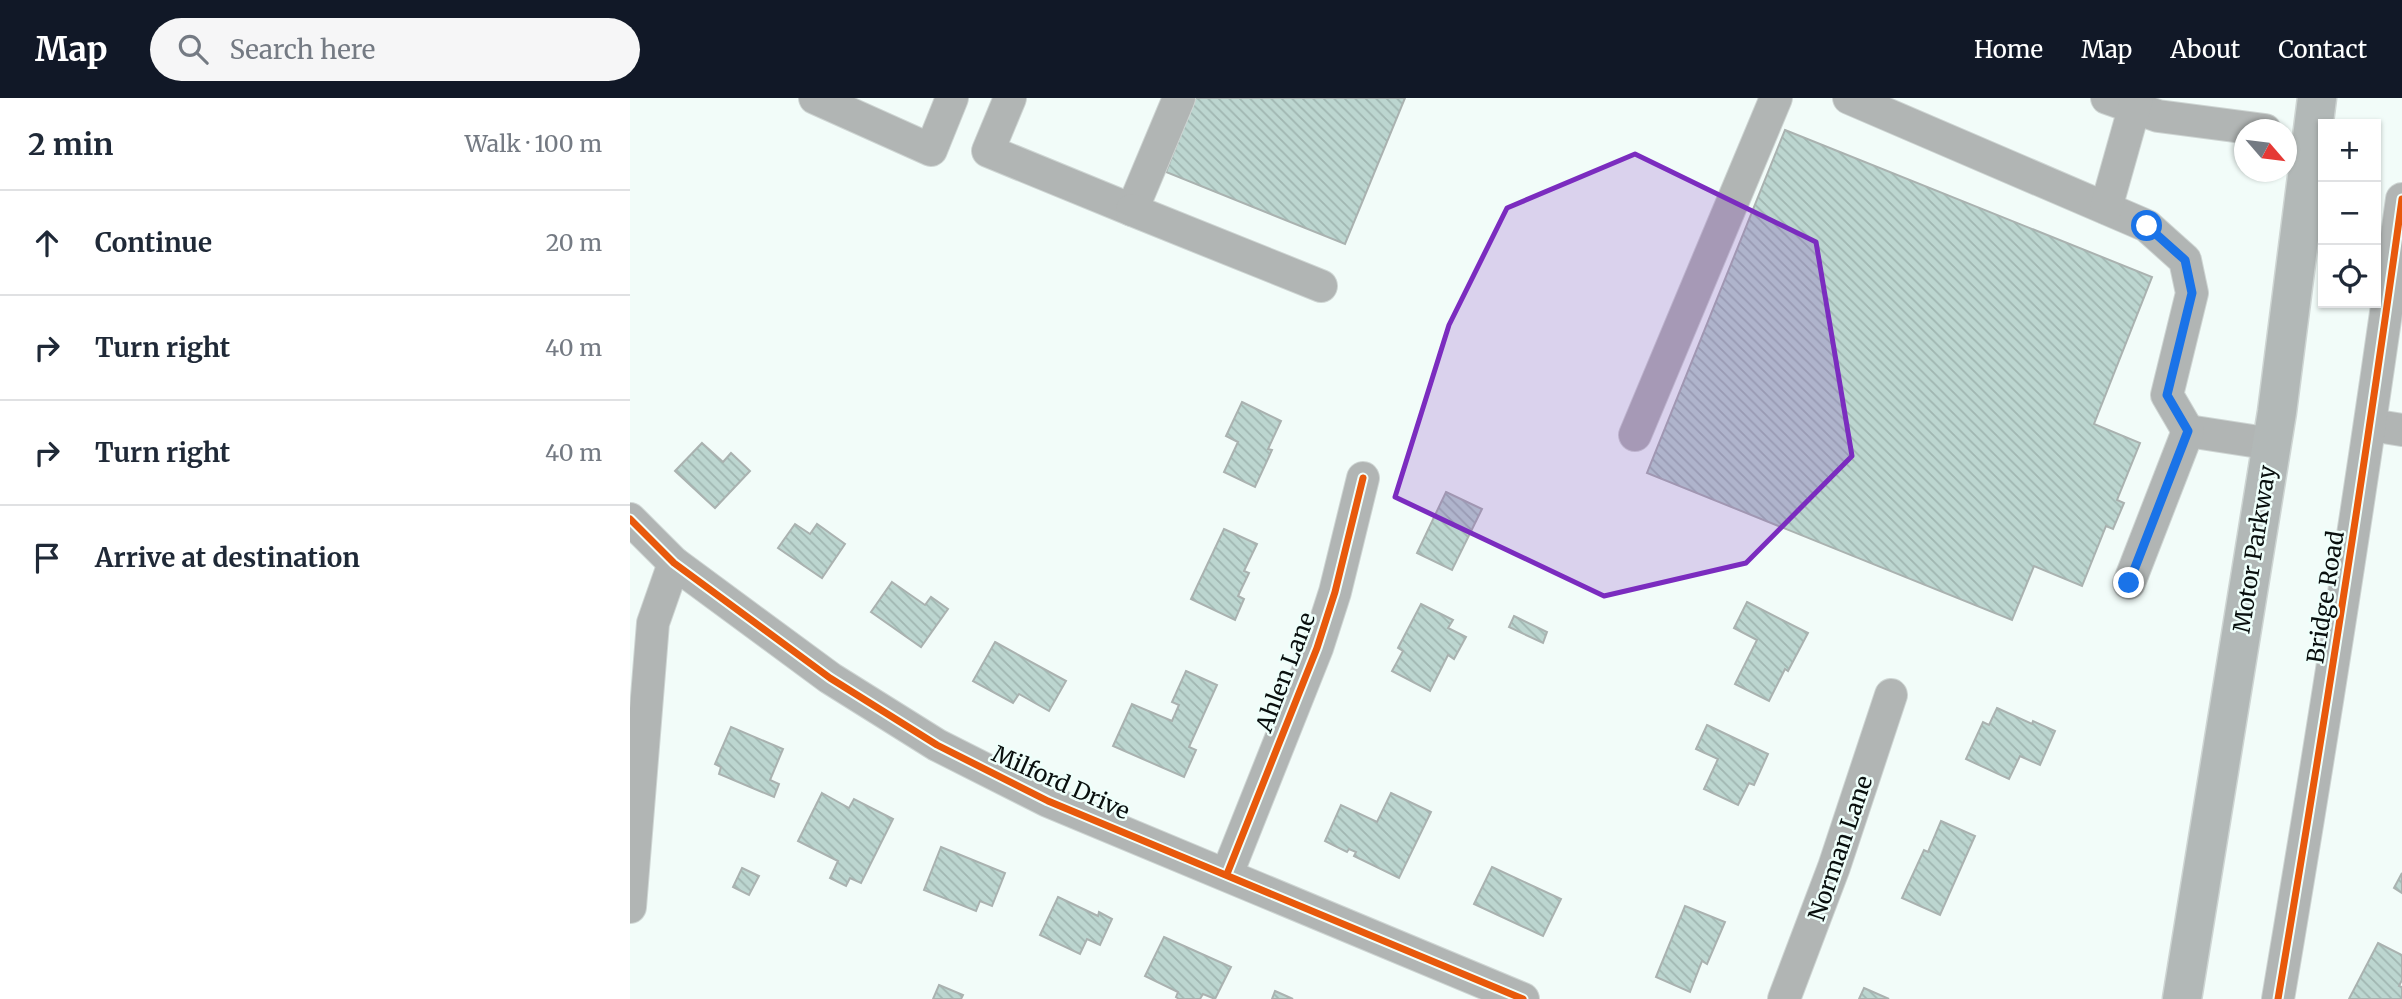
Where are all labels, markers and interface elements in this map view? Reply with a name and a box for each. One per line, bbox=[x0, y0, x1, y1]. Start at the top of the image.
search box bbox=[150, 18, 640, 81]
text: Map bbox=[35, 29, 108, 70]
icon: search bbox=[174, 30, 212, 68]
text: Search here bbox=[230, 33, 375, 66]
text: Home bbox=[1974, 34, 2043, 65]
text: Map bbox=[2081, 34, 2132, 65]
text: About bbox=[2170, 34, 2240, 65]
text: Contact bbox=[2278, 34, 2367, 65]
north arrow bbox=[2234, 119, 2297, 182]
map controls bbox=[2318, 119, 2381, 308]
button: + bbox=[2318, 119, 2381, 182]
text: 2 min bbox=[28, 125, 113, 163]
text: Walk · 100 m bbox=[465, 129, 602, 158]
button: − bbox=[2318, 182, 2381, 245]
route start bbox=[2131, 210, 2162, 241]
icon: ahead bbox=[28, 224, 66, 262]
text: Continue bbox=[95, 226, 212, 259]
text: 20 m bbox=[546, 228, 602, 257]
button: locate bbox=[2318, 245, 2381, 308]
icon: right bbox=[28, 329, 66, 367]
text: Turn right bbox=[95, 331, 230, 364]
text: 40 m bbox=[545, 333, 602, 362]
icon: right bbox=[28, 434, 66, 472]
text: Turn right bbox=[95, 436, 230, 469]
text: 40 m bbox=[545, 438, 602, 467]
street label: Motor Parkway bbox=[2226, 462, 2282, 635]
street label: Bridge Road bbox=[2300, 528, 2350, 665]
icon: arrive bbox=[28, 539, 66, 577]
text: Arrive at destination bbox=[95, 541, 360, 574]
route end bbox=[2113, 567, 2144, 598]
street label: Ahlen Lane bbox=[1249, 608, 1321, 737]
street label: Milford Drive bbox=[988, 739, 1134, 825]
street label: Norman Lane bbox=[1802, 772, 1878, 924]

